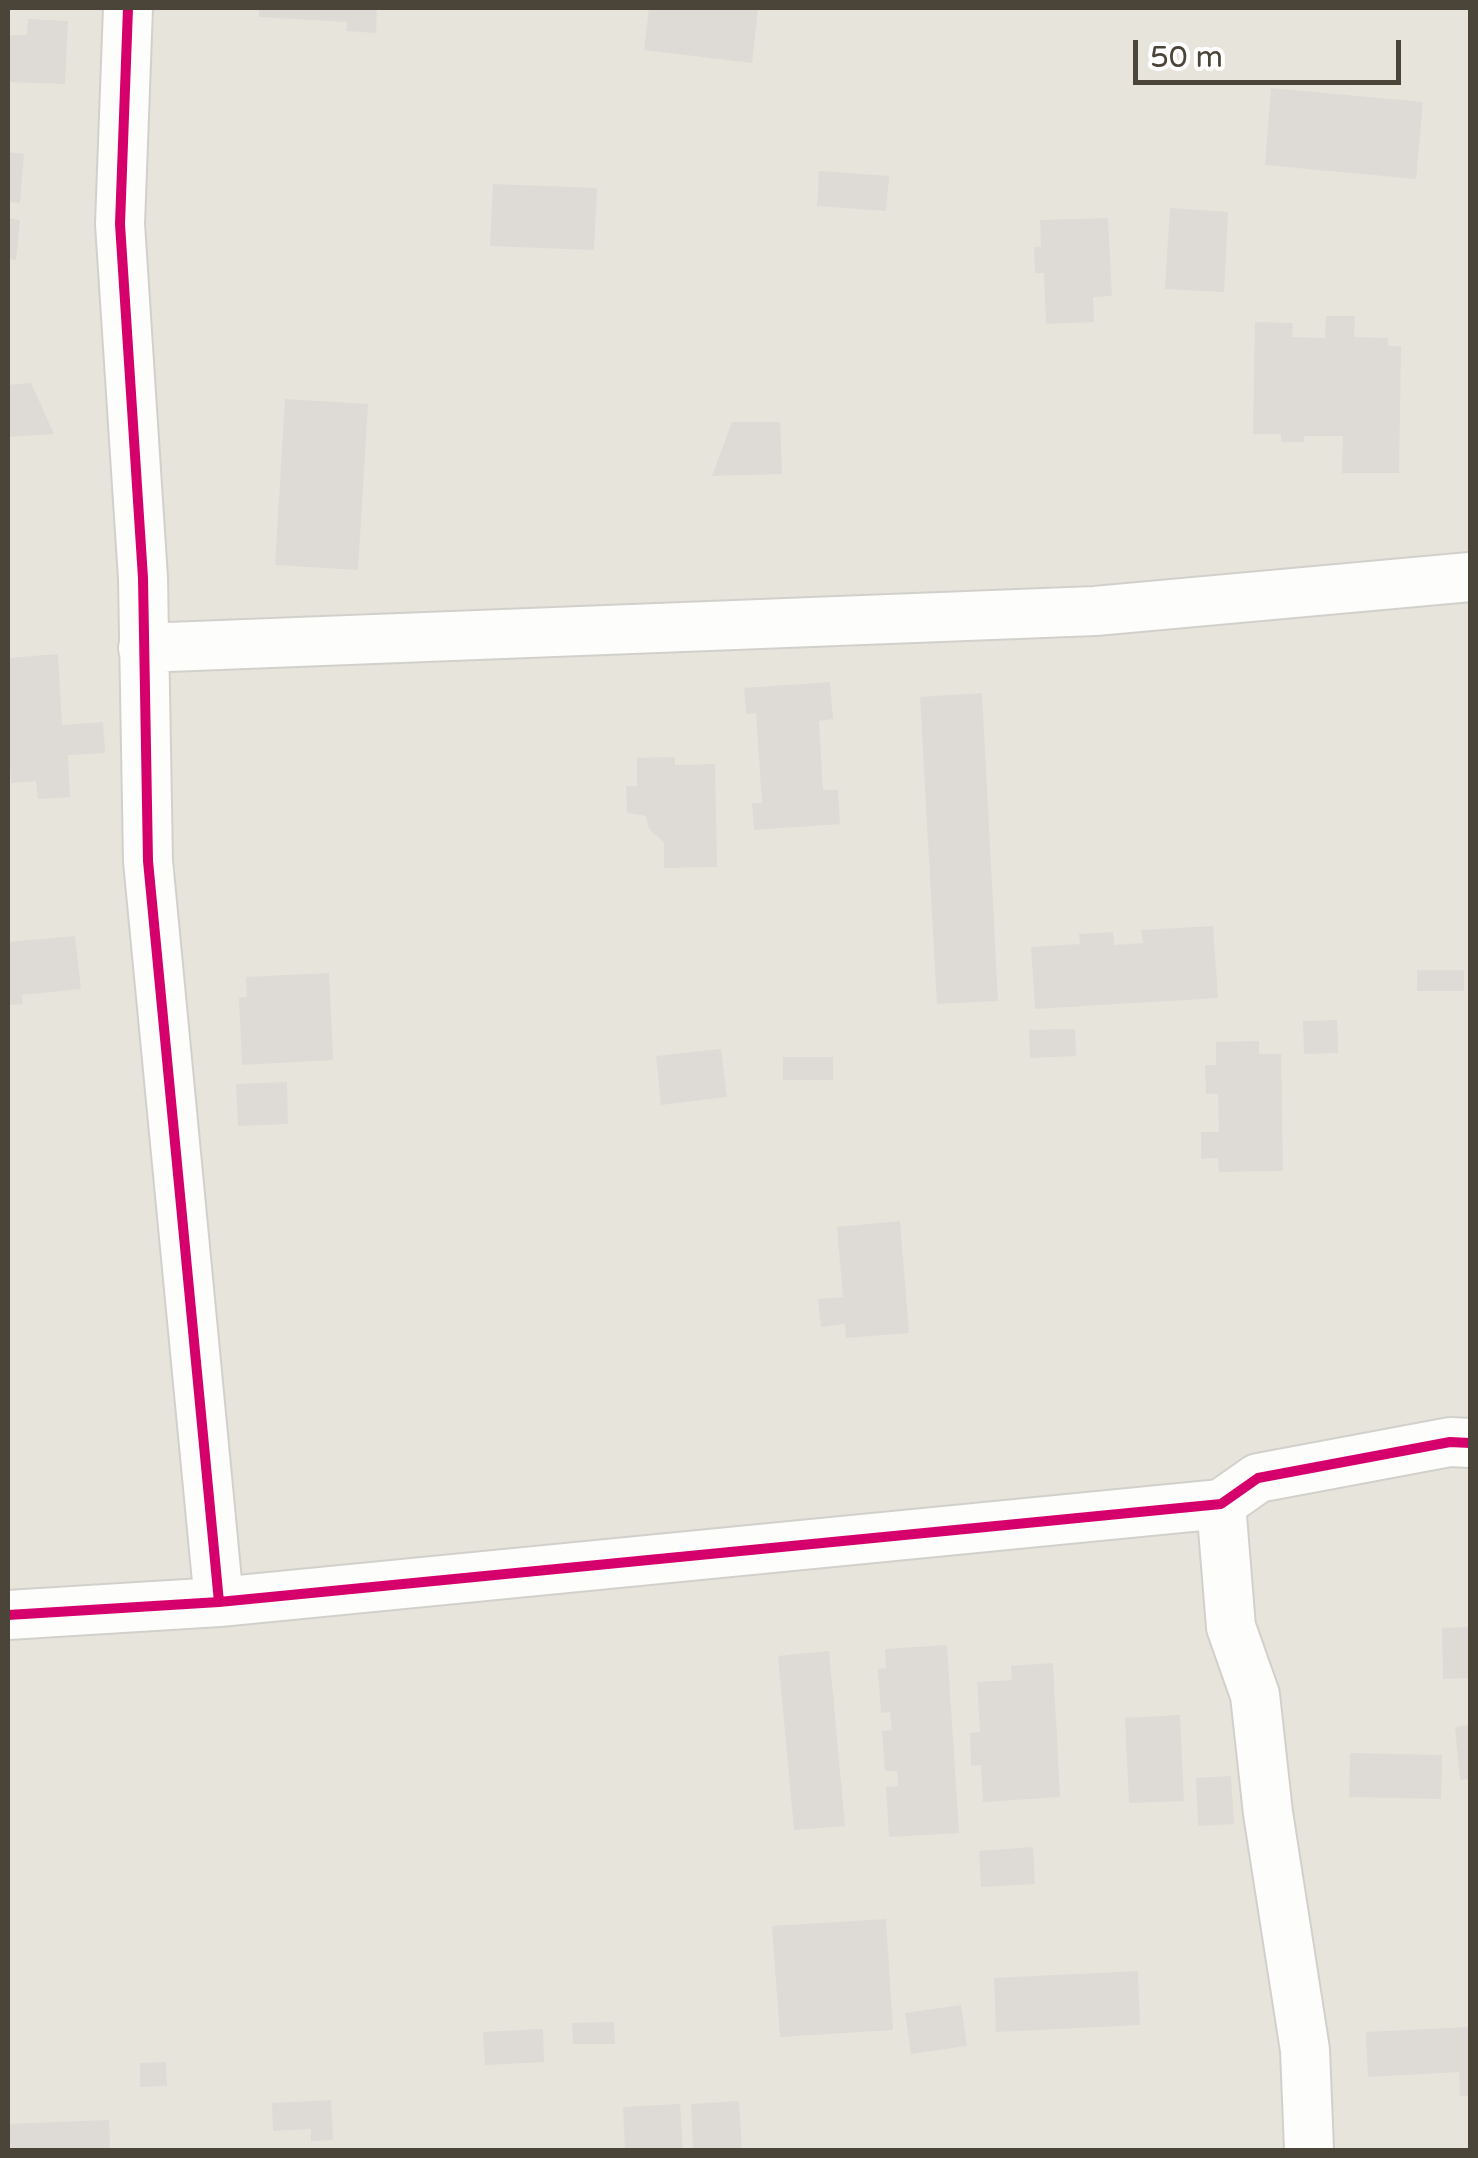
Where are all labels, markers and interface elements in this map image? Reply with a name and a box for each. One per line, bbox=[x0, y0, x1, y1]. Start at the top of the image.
scale bar bbox=[1138, 20, 1406, 82]
text: 50 m bbox=[1150, 39, 1223, 76]

